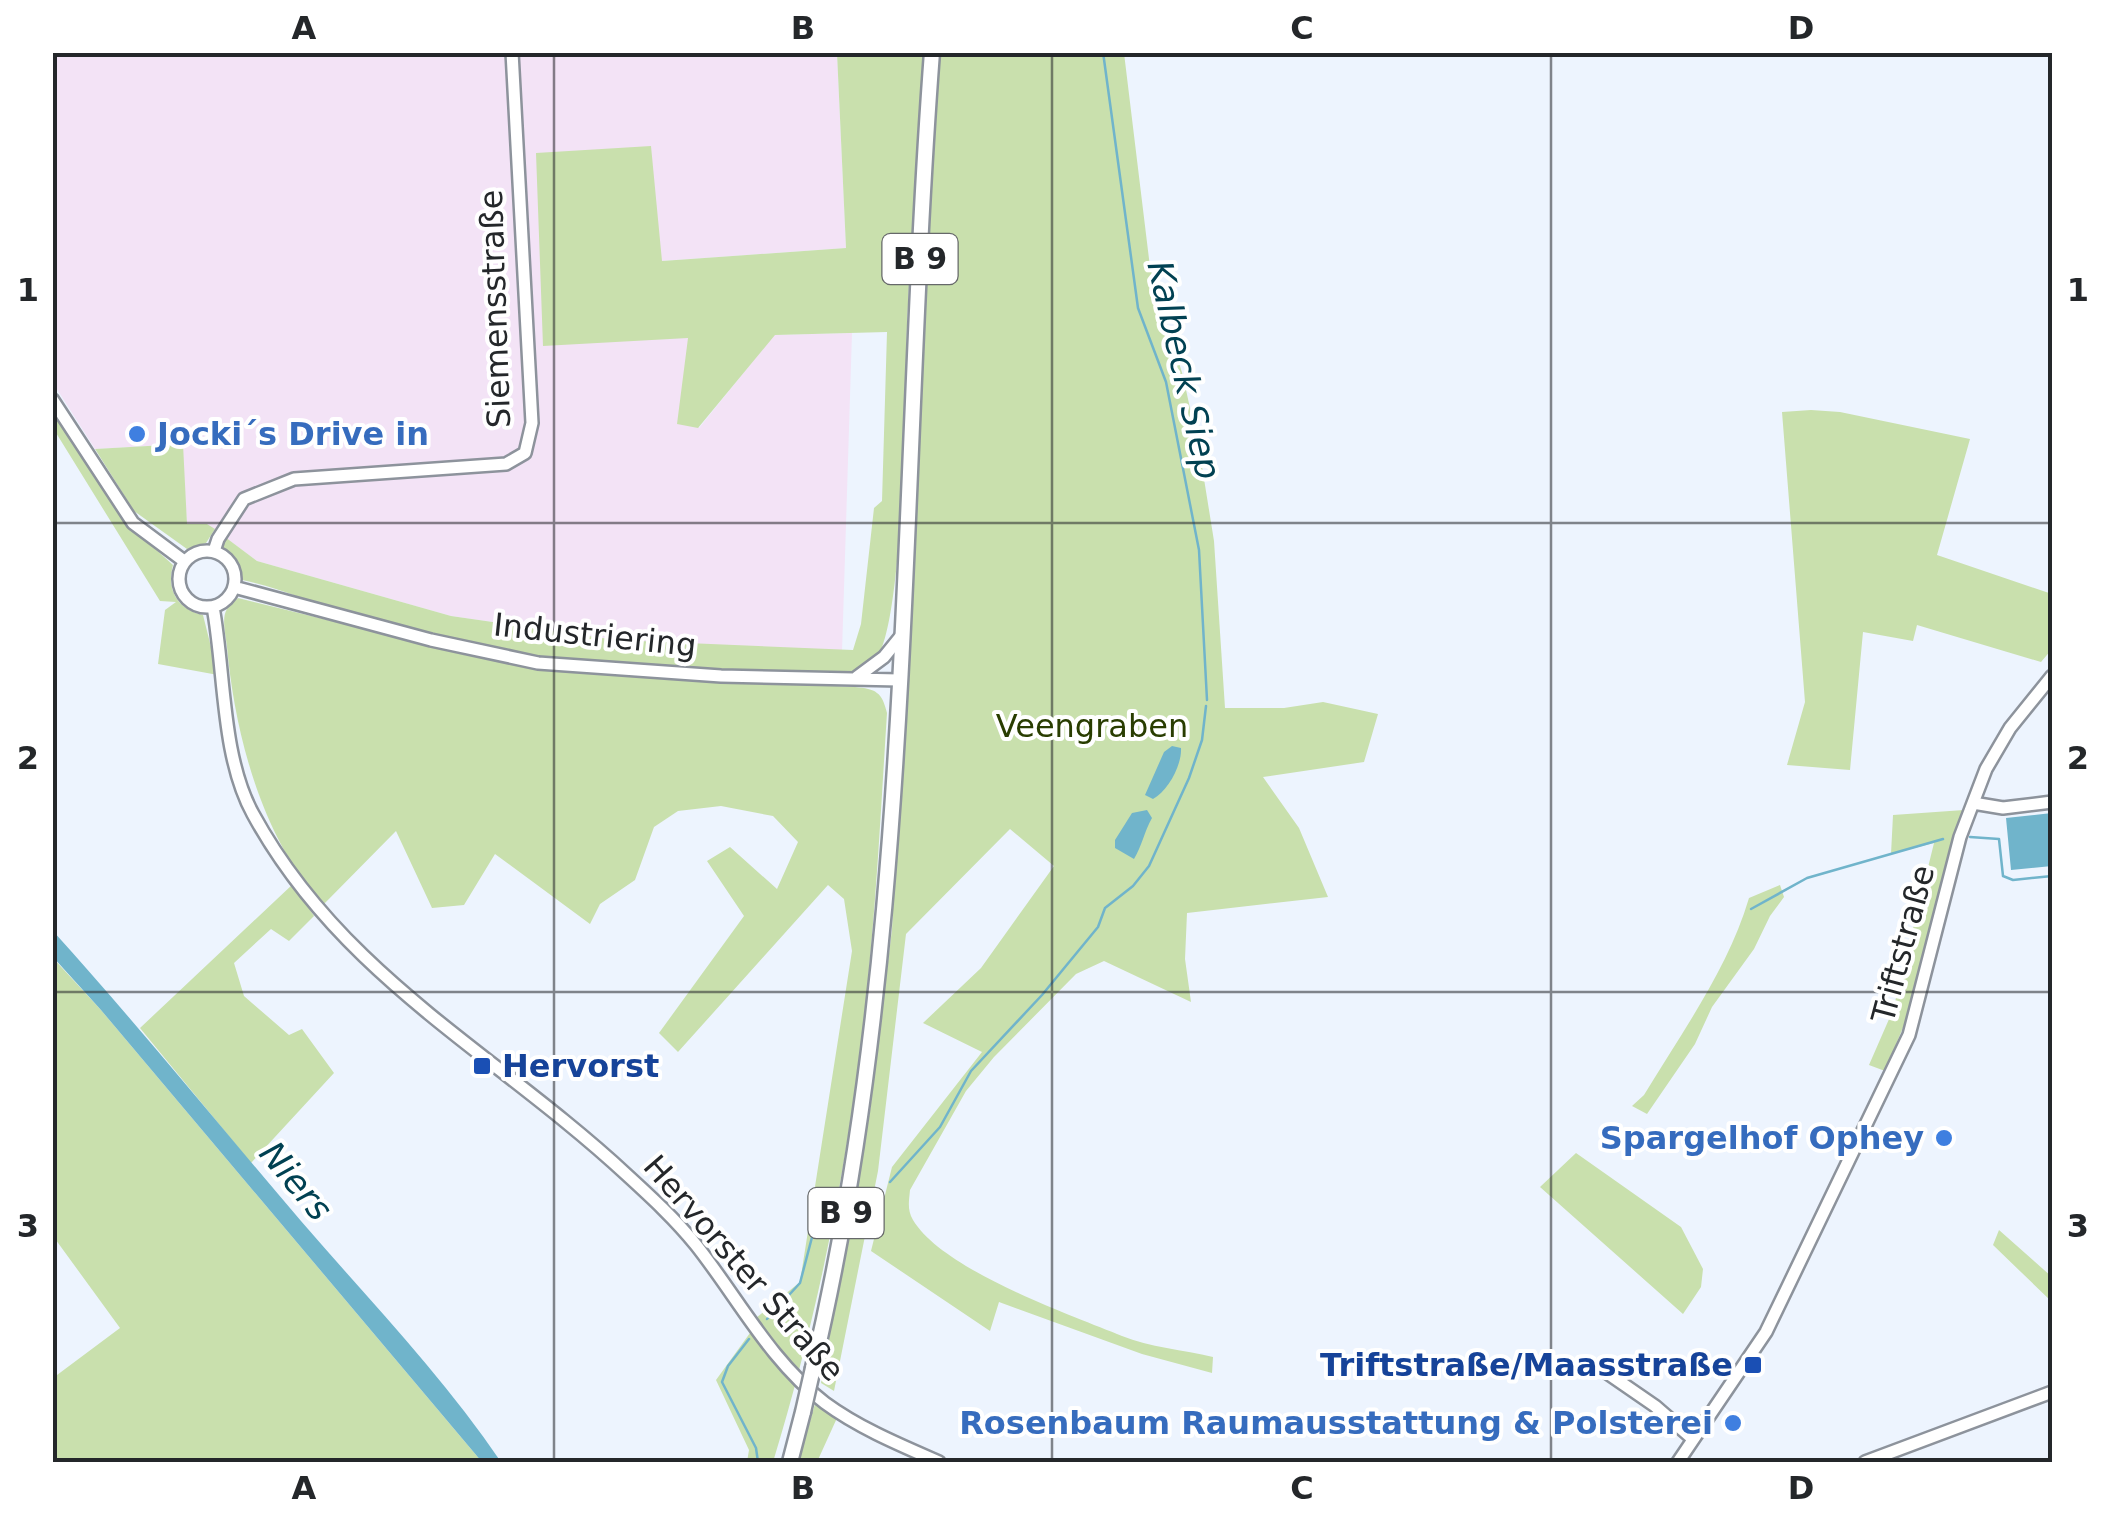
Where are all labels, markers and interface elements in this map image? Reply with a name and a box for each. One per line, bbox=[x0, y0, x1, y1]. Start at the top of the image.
text: A bbox=[292, 9, 317, 47]
text: B bbox=[791, 9, 815, 47]
text: C bbox=[1290, 9, 1314, 47]
text: D bbox=[1788, 9, 1814, 47]
street label: Siemensstraße bbox=[472, 189, 518, 429]
road number: B 9 bbox=[882, 234, 958, 284]
water label: Kalbeck Siep bbox=[1139, 257, 1229, 483]
text: 1 bbox=[17, 271, 39, 309]
text: 1 bbox=[2067, 271, 2089, 309]
place label: Jocki´s Drive in bbox=[155, 415, 429, 453]
marker: Jocki´s Drive in bbox=[126, 423, 148, 445]
street label: Industriering bbox=[492, 605, 698, 665]
park label: Veengraben bbox=[996, 707, 1188, 745]
text: 2 bbox=[17, 739, 39, 777]
text: 2 bbox=[2067, 739, 2089, 777]
street label: Triftstraße bbox=[1863, 861, 1942, 1028]
place label: Hervorst bbox=[502, 1047, 659, 1085]
marker: Hervorst bbox=[471, 1055, 493, 1077]
place label: Spargelhof Ophey bbox=[1600, 1119, 1924, 1157]
marker: Spargelhof Ophey bbox=[1933, 1127, 1955, 1149]
water label: Niers bbox=[252, 1134, 340, 1228]
street label: Hervorster Straße bbox=[636, 1148, 852, 1388]
road number: B 9 bbox=[808, 1188, 884, 1238]
text: 3 bbox=[17, 1207, 39, 1245]
text: 3 bbox=[2067, 1207, 2089, 1245]
place label: Triftstraße/Maasstraße bbox=[1320, 1346, 1733, 1384]
marker: Triftstraße/Maasstraße bbox=[1742, 1354, 1764, 1376]
place label: Rosenbaum Raumausstattung & Polsterei bbox=[959, 1404, 1713, 1442]
marker: Rosenbaum Raumausstattung & Polsterei bbox=[1722, 1412, 1744, 1434]
text: A bbox=[292, 1469, 317, 1507]
text: B bbox=[791, 1469, 815, 1507]
text: C bbox=[1290, 1469, 1314, 1507]
text: D bbox=[1788, 1469, 1814, 1507]

